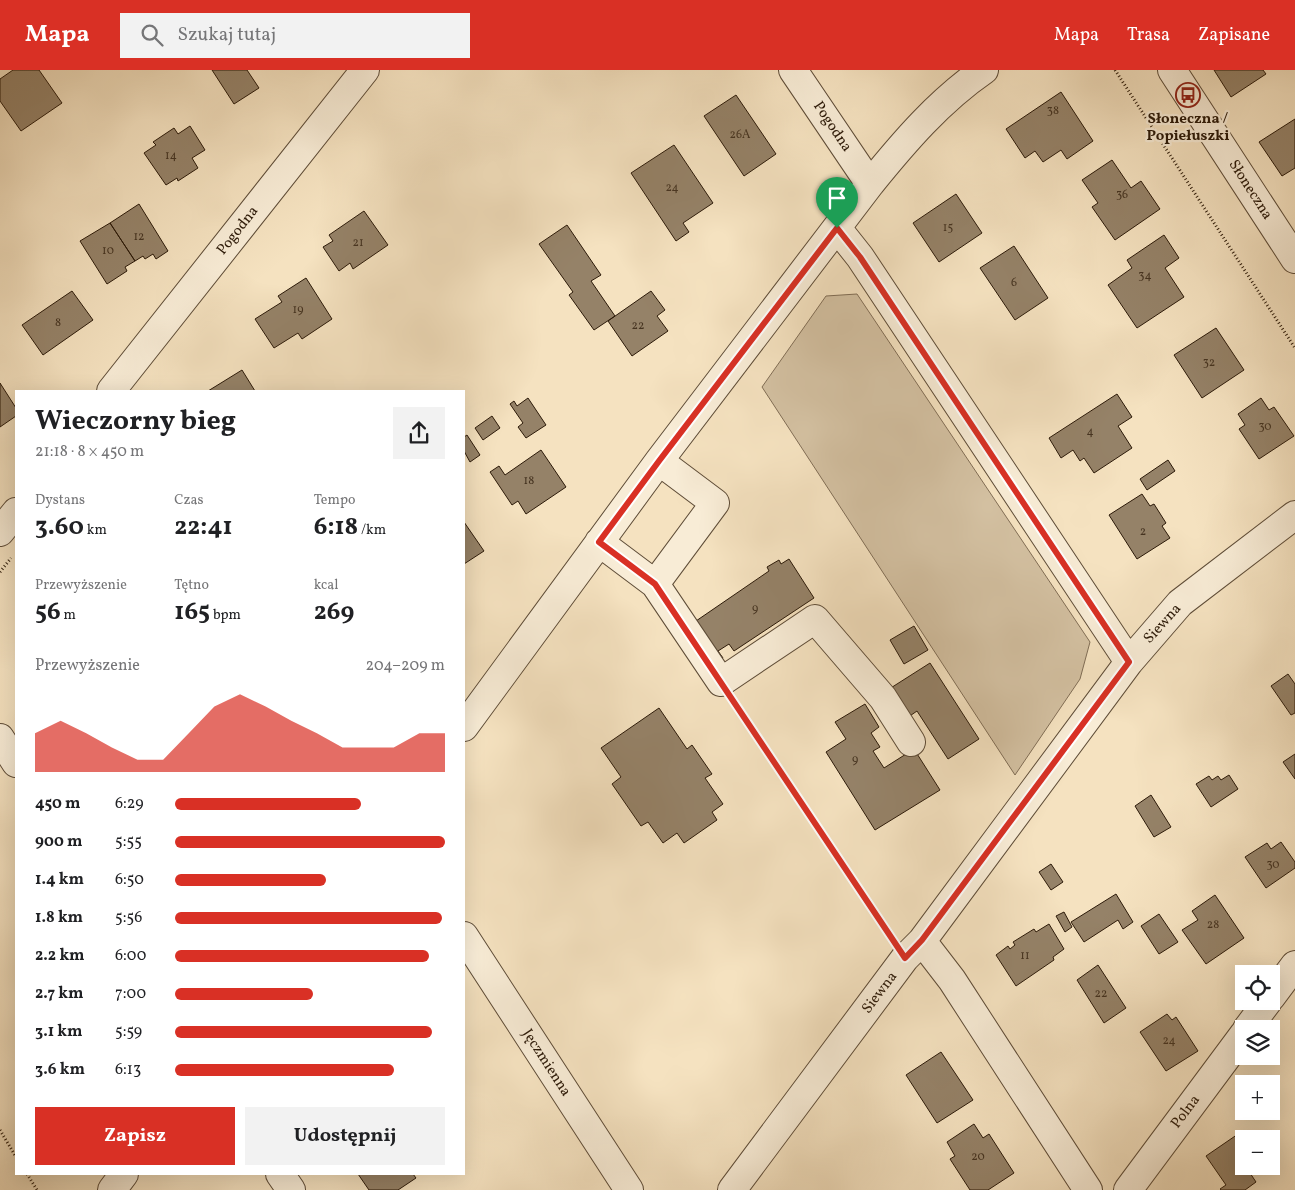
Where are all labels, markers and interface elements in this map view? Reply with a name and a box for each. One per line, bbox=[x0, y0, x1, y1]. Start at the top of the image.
search box bbox=[120, 13, 470, 58]
text: Mapa bbox=[25, 18, 90, 52]
icon: search bbox=[138, 21, 166, 49]
text: Szukaj tutaj bbox=[178, 22, 276, 48]
text: Mapa bbox=[1054, 23, 1099, 48]
text: Trasa bbox=[1127, 23, 1170, 48]
text: Zapisane bbox=[1198, 23, 1270, 48]
bus stop icon: Słoneczna / Popiełuszki bbox=[1175, 82, 1201, 108]
street label: Pogodna bbox=[807, 98, 857, 156]
house number: 38 bbox=[1047, 103, 1059, 119]
place label: Słoneczna / Popiełuszki bbox=[1146, 109, 1230, 147]
house number: 26A bbox=[730, 127, 751, 143]
house number: 14 bbox=[165, 148, 177, 164]
street label: Słoneczna bbox=[1223, 156, 1277, 224]
pin bbox=[816, 177, 858, 228]
house number: 24 bbox=[665, 180, 679, 196]
icon: arrive bbox=[823, 184, 851, 212]
house number: 36 bbox=[1116, 187, 1128, 203]
street label: Pogodna bbox=[212, 202, 264, 260]
house number: 15 bbox=[943, 220, 953, 236]
house number: 12 bbox=[133, 229, 145, 245]
house number: 21 bbox=[352, 235, 364, 251]
house number: 10 bbox=[102, 243, 114, 259]
house number: 34 bbox=[1138, 268, 1152, 284]
house number: 6 bbox=[1011, 275, 1017, 291]
house number: 19 bbox=[293, 302, 303, 318]
house number: 8 bbox=[55, 315, 61, 331]
house number: 22 bbox=[632, 318, 644, 334]
house number: 32 bbox=[1203, 355, 1215, 371]
text: Wieczorny bieg bbox=[35, 402, 236, 441]
button: share bbox=[393, 407, 445, 459]
house number: 30 bbox=[1258, 419, 1272, 435]
house number: 4 bbox=[1086, 424, 1094, 440]
text: 21:18 · 8 × 450 m bbox=[35, 441, 144, 463]
house number: 18 bbox=[524, 473, 534, 489]
text: Dystans bbox=[35, 491, 85, 510]
text: Czas bbox=[174, 491, 203, 510]
text: Tempo bbox=[314, 491, 355, 510]
text: 3.60 bbox=[35, 510, 84, 545]
text: 22:41 bbox=[174, 510, 233, 545]
text: 6:18 bbox=[314, 510, 358, 545]
text: km bbox=[84, 521, 107, 540]
text: /km bbox=[358, 521, 386, 540]
house number: 2 bbox=[1140, 524, 1146, 540]
text: Przewyższenie bbox=[35, 576, 127, 595]
text: Tętno bbox=[174, 576, 209, 595]
text: kcal bbox=[314, 576, 339, 595]
text: 56 bbox=[35, 595, 61, 630]
text: 165 bbox=[174, 595, 210, 630]
text: 269 bbox=[314, 595, 354, 630]
street label: Siewna bbox=[1139, 599, 1187, 649]
house number: 9 bbox=[752, 601, 758, 617]
text: m bbox=[61, 606, 76, 625]
text: bpm bbox=[210, 606, 241, 625]
text: Przewyższenie bbox=[35, 655, 140, 677]
text: 204–209 m bbox=[366, 655, 445, 677]
house number: 9 bbox=[852, 752, 858, 768]
text: 450 m bbox=[35, 793, 81, 815]
text: 6:29 bbox=[115, 793, 144, 815]
text: 900 m bbox=[35, 831, 83, 853]
text: 5:55 bbox=[115, 831, 142, 853]
house number: 30 bbox=[1266, 857, 1280, 873]
text: 1.4 km bbox=[35, 869, 84, 891]
text: 6:50 bbox=[115, 869, 144, 891]
text: 1.8 km bbox=[35, 907, 83, 929]
text: 5:56 bbox=[115, 907, 142, 929]
house number: 28 bbox=[1207, 917, 1219, 933]
text: 2.2 km bbox=[35, 945, 85, 967]
text: 6:00 bbox=[115, 945, 146, 967]
house number: 11 bbox=[1020, 948, 1030, 964]
map controls bbox=[1235, 965, 1280, 1175]
button: locate bbox=[1235, 965, 1280, 1010]
street label: Siewna bbox=[857, 968, 903, 1018]
text: 2.7 km bbox=[35, 983, 83, 1005]
text: 7:00 bbox=[115, 983, 146, 1005]
house number: 22 bbox=[1095, 986, 1107, 1002]
button: layers bbox=[1235, 1020, 1280, 1065]
text: 3.1 km bbox=[35, 1021, 83, 1043]
text: 5:59 bbox=[115, 1021, 142, 1043]
street label: Jęczmienna bbox=[516, 1025, 576, 1101]
house number: 24 bbox=[1162, 1033, 1176, 1049]
text: 3.6 km bbox=[35, 1059, 85, 1081]
text: 6:13 bbox=[115, 1059, 141, 1081]
button: + bbox=[1235, 1075, 1280, 1120]
street label: Polna bbox=[1166, 1091, 1206, 1133]
button: Zapisz bbox=[35, 1107, 235, 1165]
button: Udostępnij bbox=[245, 1107, 445, 1165]
button: − bbox=[1235, 1130, 1280, 1175]
house number: 20 bbox=[971, 1149, 985, 1165]

